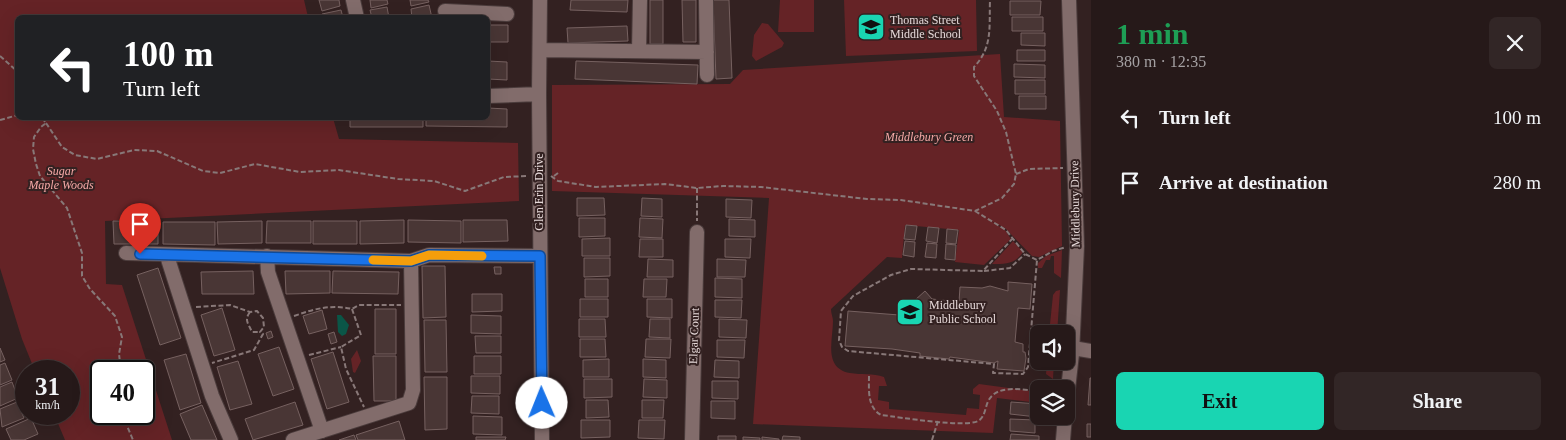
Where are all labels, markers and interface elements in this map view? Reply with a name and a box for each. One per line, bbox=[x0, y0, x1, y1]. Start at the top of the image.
school or university icon: Thomas Street Middle School bbox=[856, 12, 886, 42]
place label: Thomas Street Middle School bbox=[890, 13, 962, 41]
text: 1 min bbox=[1116, 17, 1189, 50]
button: close bbox=[1489, 17, 1541, 69]
icon: left bbox=[40, 35, 105, 100]
text: 100 m bbox=[123, 35, 213, 74]
text: 380 m · 12:35 bbox=[1116, 53, 1206, 70]
text: Turn left bbox=[123, 76, 200, 101]
icon: left bbox=[1116, 104, 1144, 132]
text: Turn left bbox=[1159, 107, 1231, 128]
text: 100 m bbox=[1493, 107, 1541, 128]
park label: Middlebury Green bbox=[884, 130, 973, 144]
street label: Glen Erin Drive bbox=[532, 153, 546, 231]
street label: Middlebury Drive bbox=[1067, 160, 1083, 248]
park label: Sugar Maple Woods bbox=[27, 164, 94, 192]
icon: arrive bbox=[1116, 169, 1144, 197]
text: Arrive at destination bbox=[1159, 172, 1328, 193]
text: 280 m bbox=[1493, 172, 1541, 193]
pin bbox=[119, 203, 161, 254]
icon: arrive bbox=[126, 210, 154, 238]
school or university icon: Middlebury Public School bbox=[895, 297, 925, 327]
place label: Middlebury Public School bbox=[929, 298, 997, 326]
street label: Elgar Court bbox=[686, 307, 702, 364]
map controls bbox=[1030, 325, 1075, 425]
button: sound bbox=[1030, 325, 1075, 370]
speed limit sign: 40 bbox=[90, 360, 155, 425]
button: Exit bbox=[1116, 372, 1324, 430]
button: Share bbox=[1334, 372, 1541, 430]
text: 31 bbox=[35, 373, 60, 400]
position arrow bbox=[515, 376, 567, 428]
button: layers bbox=[1030, 380, 1075, 425]
text: km/h bbox=[35, 398, 60, 412]

